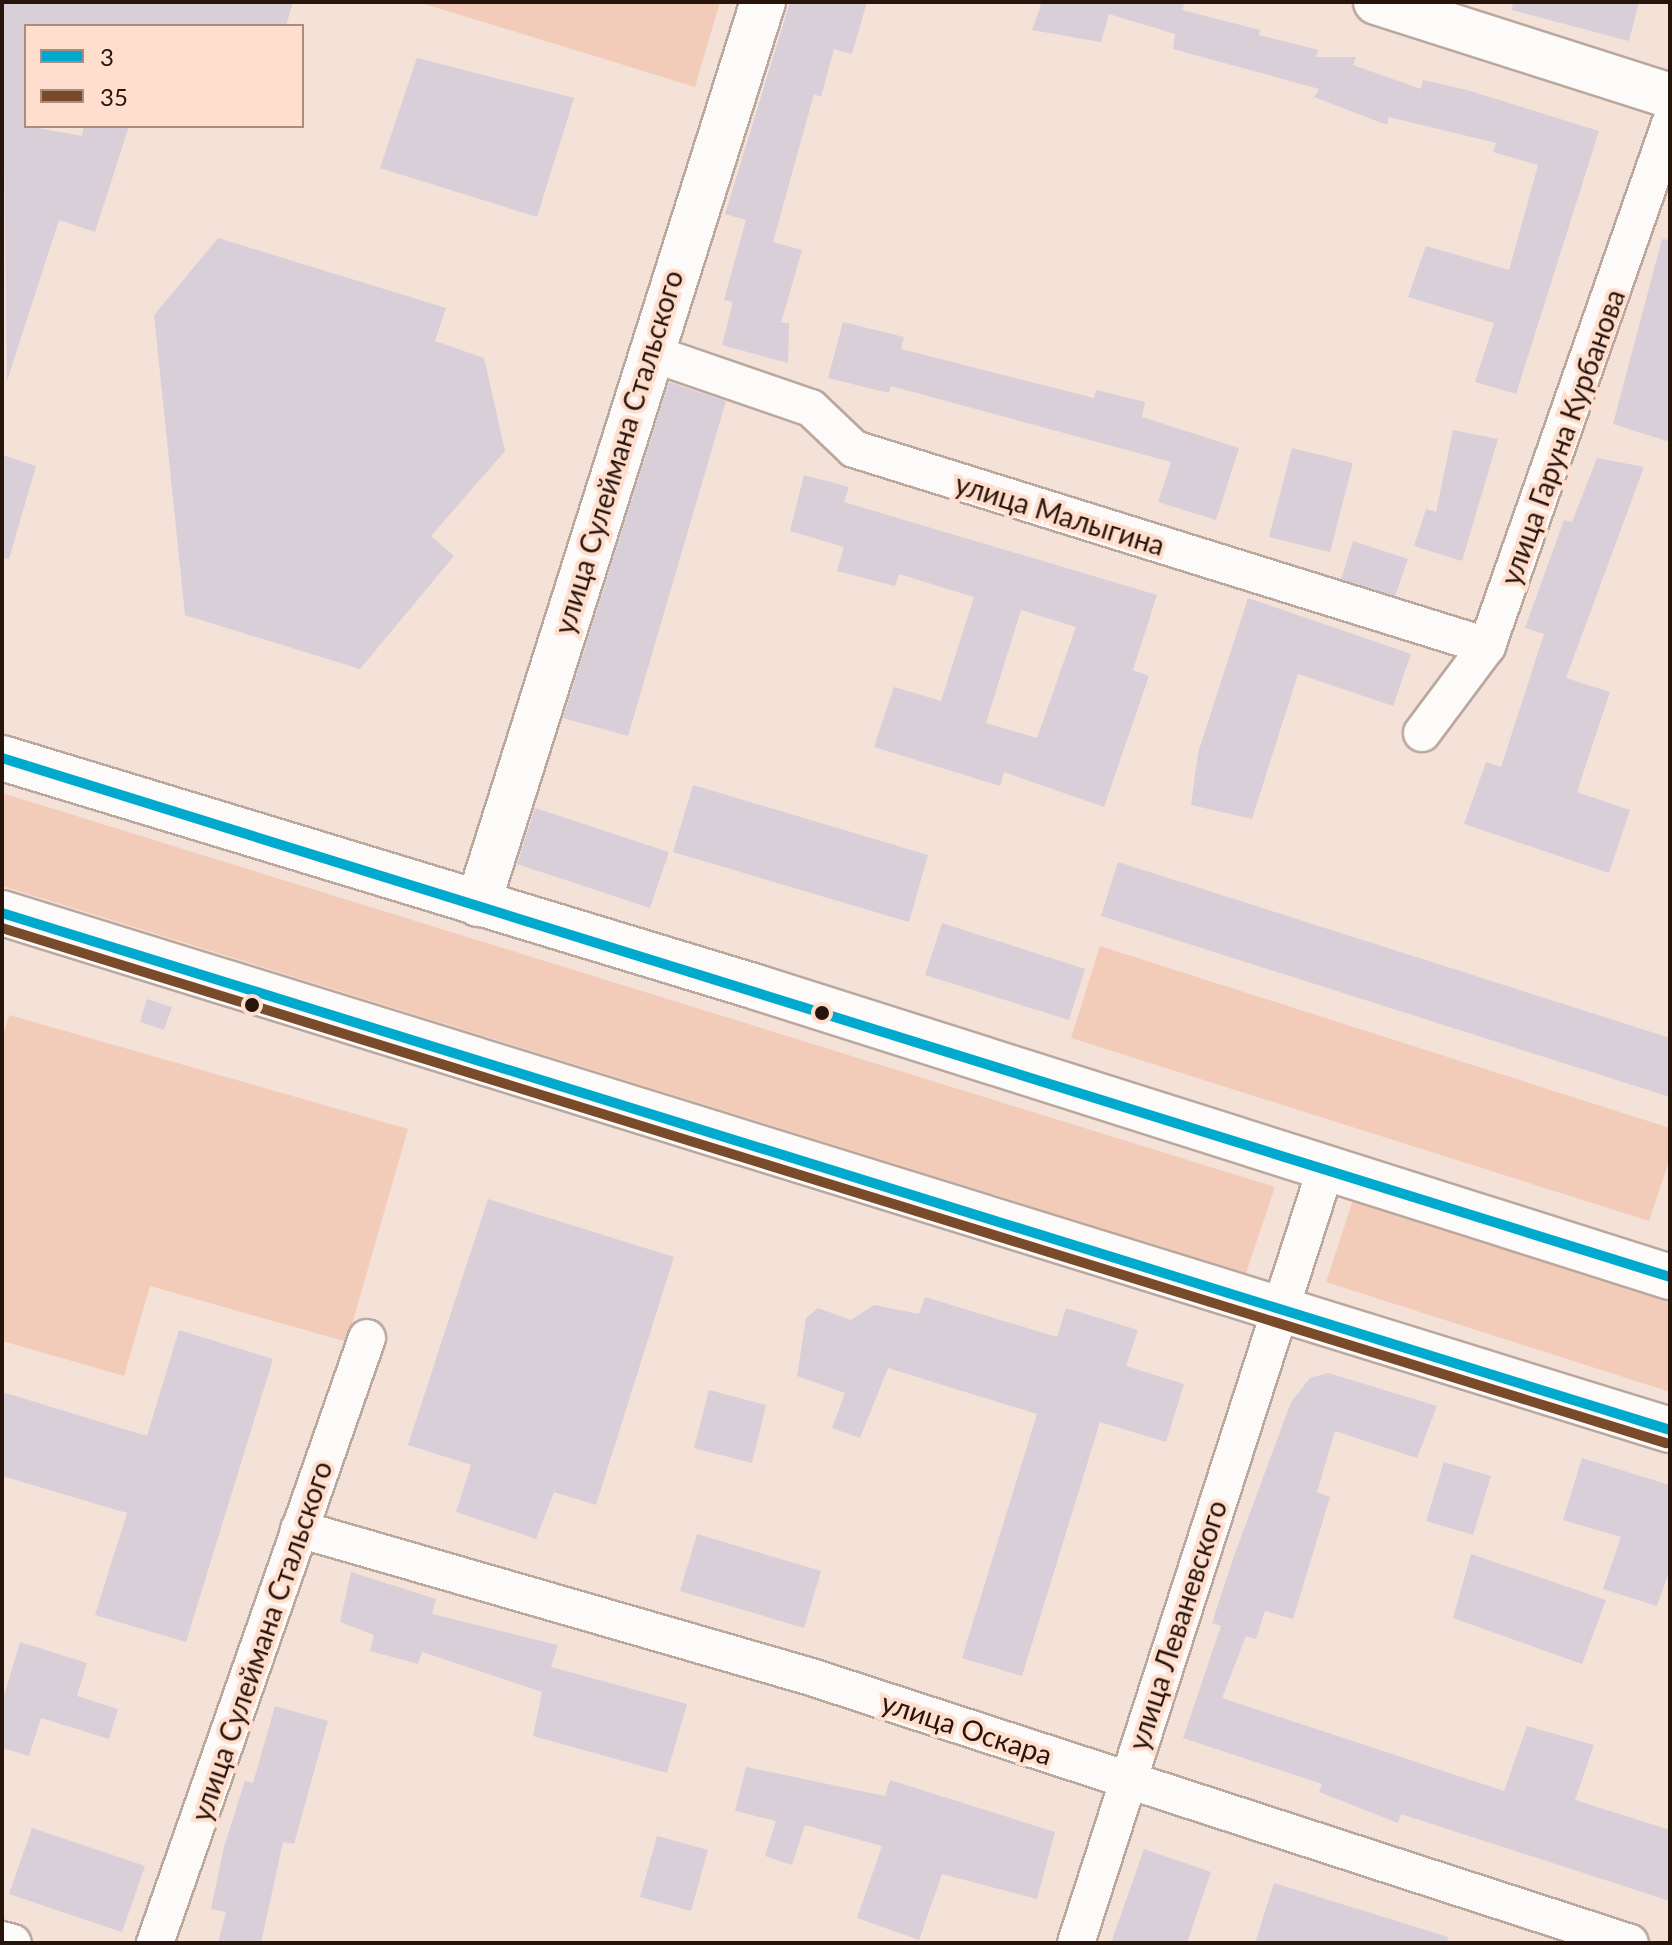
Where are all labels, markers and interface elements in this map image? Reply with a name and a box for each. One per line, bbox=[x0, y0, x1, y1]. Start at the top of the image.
legend bbox=[24, 24, 304, 128]
text: 3 bbox=[100, 42, 114, 71]
text: 35 bbox=[100, 82, 128, 111]
street label: улица Сулеймана Стальского bbox=[547, 266, 689, 638]
street label: улица Гаруна Курбанова bbox=[1493, 285, 1631, 589]
street label: улица Малыгина bbox=[951, 466, 1169, 562]
unlabelled marker bbox=[244, 997, 260, 1013]
unlabelled marker bbox=[814, 1005, 830, 1021]
street label: улица Сулеймана Стальского bbox=[183, 1457, 339, 1825]
street label: улица Леваневского bbox=[1121, 1496, 1233, 1754]
street label: улица Оскара bbox=[878, 1685, 1056, 1771]

